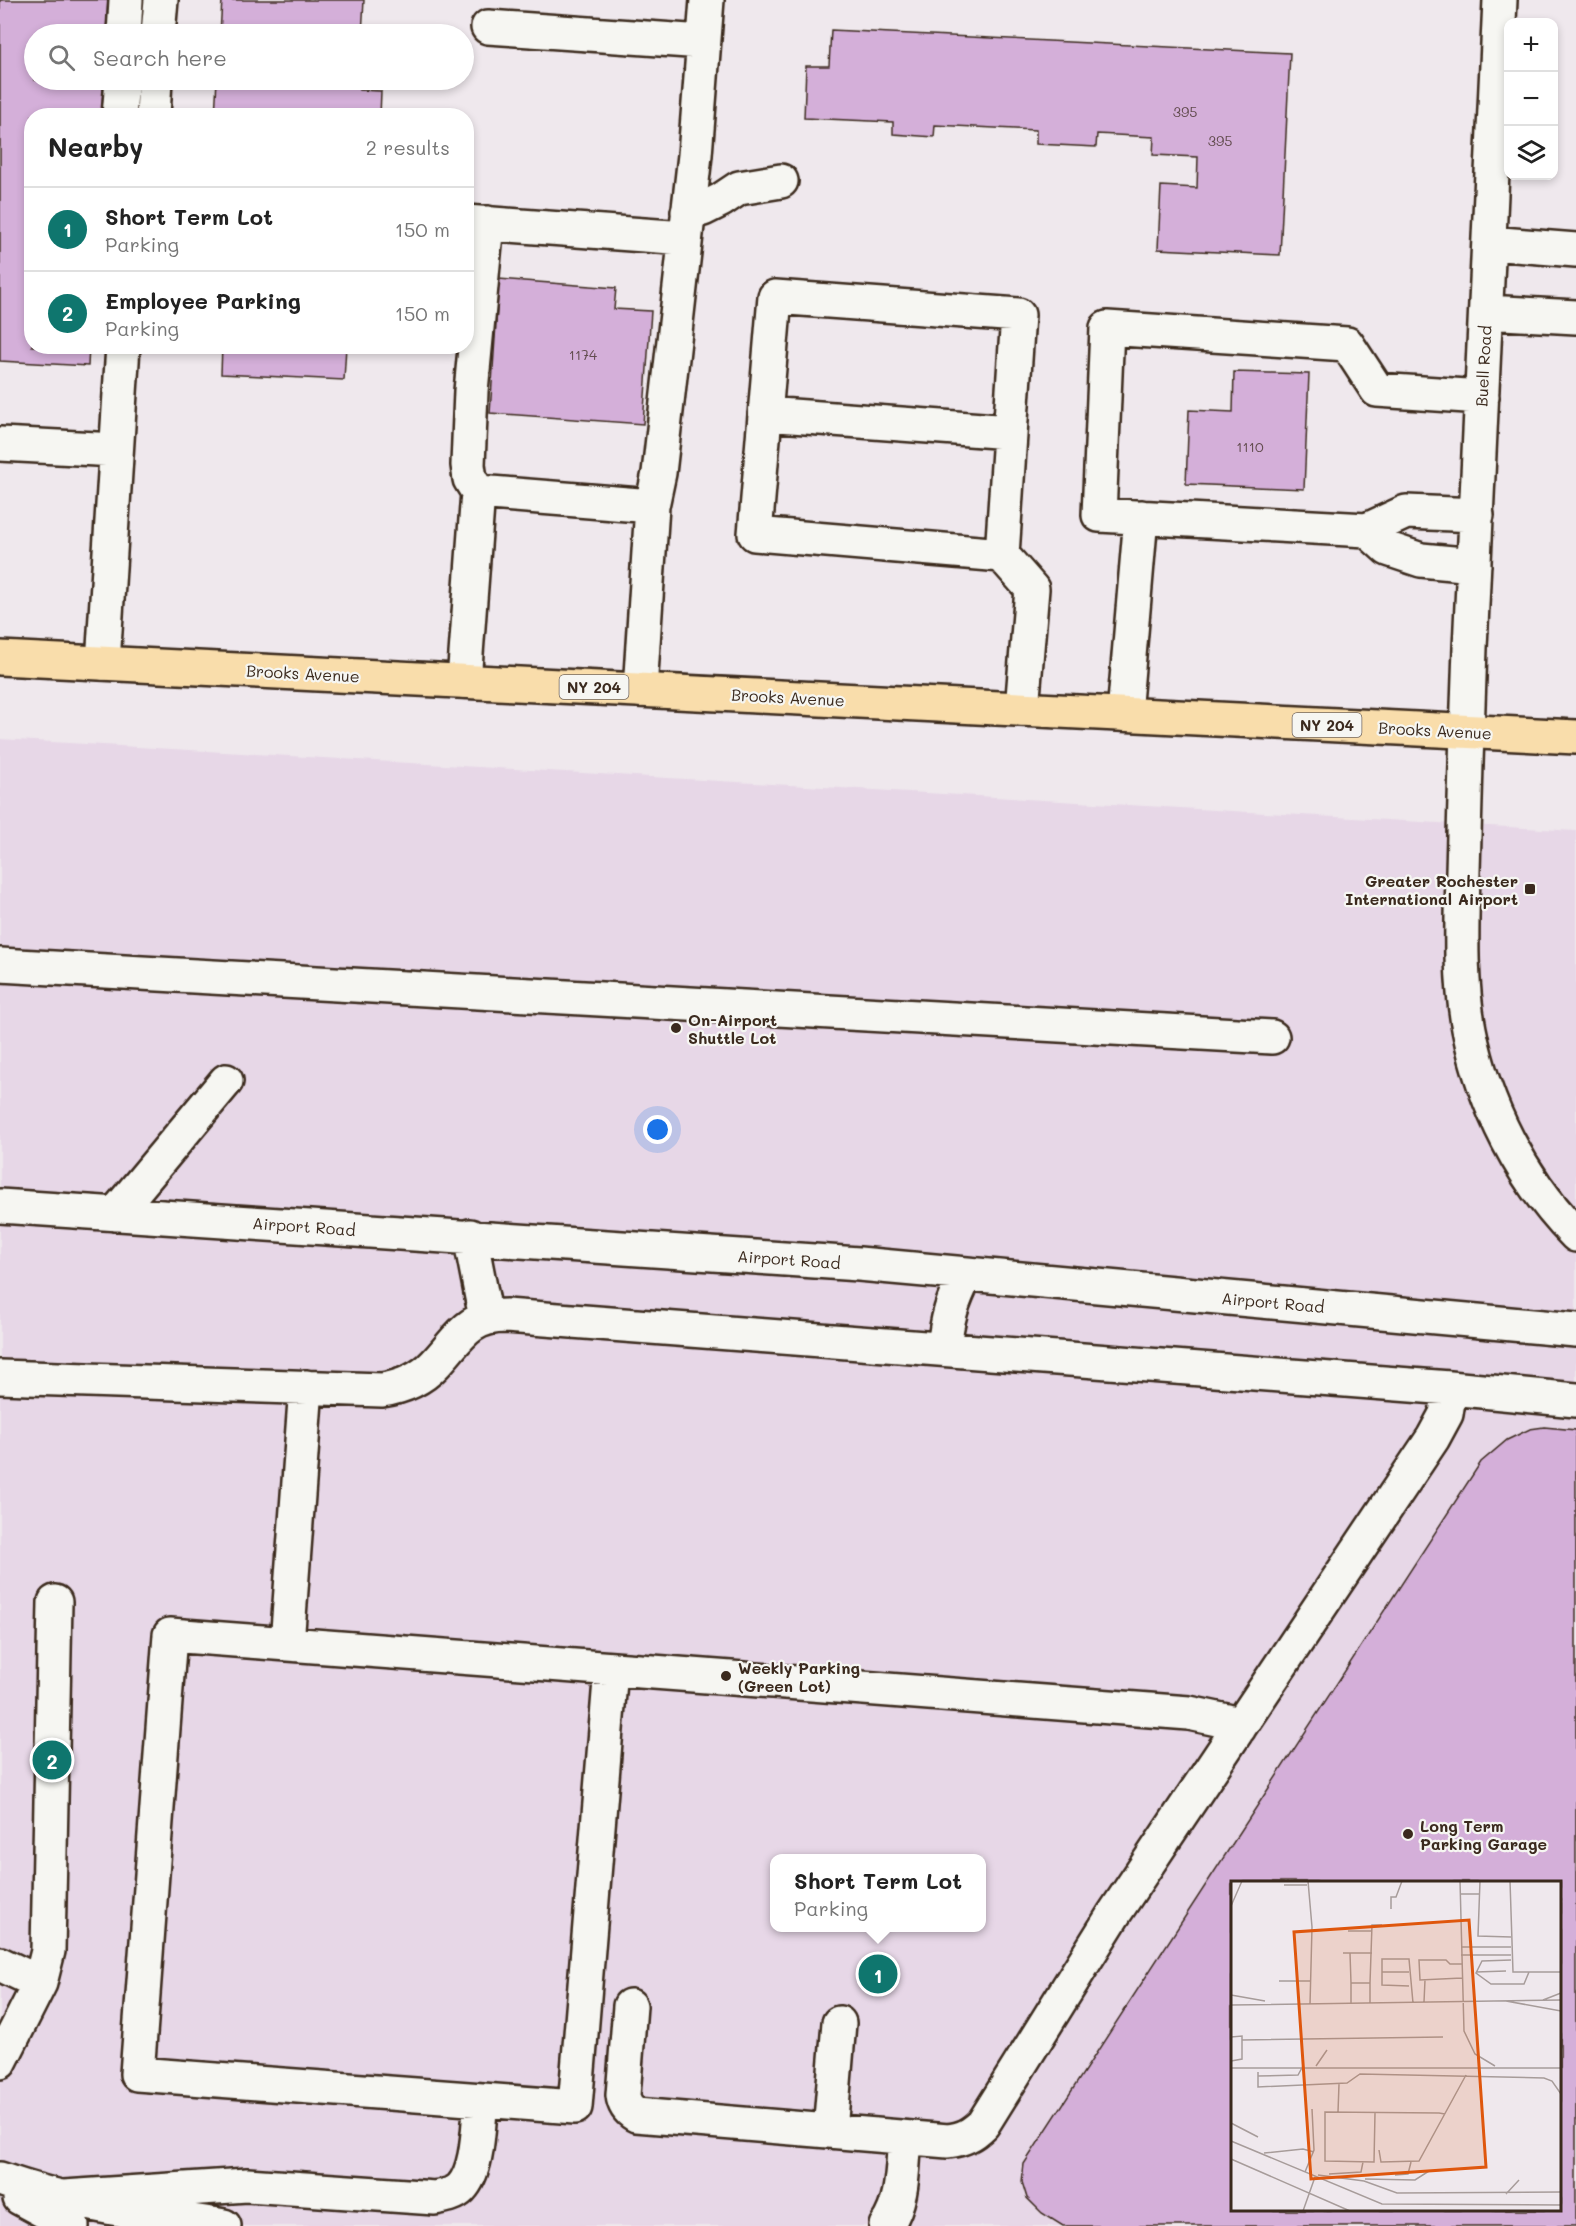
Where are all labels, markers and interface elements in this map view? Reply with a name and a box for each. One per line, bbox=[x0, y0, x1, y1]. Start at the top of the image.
map controls bbox=[1504, 18, 1558, 180]
button: + bbox=[1504, 18, 1558, 72]
search box bbox=[24, 24, 474, 90]
icon: search bbox=[45, 41, 78, 74]
text: Search here bbox=[93, 43, 227, 72]
button: − bbox=[1504, 72, 1558, 126]
house number: 395 bbox=[1173, 102, 1197, 121]
button: layers bbox=[1504, 126, 1558, 180]
text: Nearby bbox=[48, 130, 143, 164]
house number: 395 bbox=[1208, 131, 1232, 150]
text: 2 results bbox=[366, 134, 450, 160]
text: Short Term Lot bbox=[105, 202, 273, 231]
text: 1 bbox=[63, 216, 72, 242]
text: 150 m bbox=[395, 216, 450, 242]
text: Parking bbox=[105, 231, 179, 257]
text: Employee Parking bbox=[105, 286, 301, 315]
text: 2 bbox=[62, 300, 73, 326]
text: 150 m bbox=[395, 300, 450, 326]
text: Parking bbox=[105, 315, 179, 341]
street label: Buell Road bbox=[1470, 325, 1496, 407]
house number: 1174 bbox=[569, 345, 598, 364]
house number: 1110 bbox=[1236, 437, 1264, 456]
street label: Brooks Avenue bbox=[246, 660, 360, 686]
road number: NY 204 bbox=[560, 675, 628, 699]
street label: Brooks Avenue bbox=[731, 684, 845, 710]
road number: NY 204 bbox=[1292, 713, 1362, 737]
street label: Brooks Avenue bbox=[1378, 717, 1492, 743]
place label: Greater Rochester International Airport bbox=[1345, 870, 1518, 909]
marker: Greater Rochester International Airport bbox=[1523, 882, 1537, 896]
place label: On-Airport Shuttle Lot bbox=[688, 1009, 777, 1048]
marker: On-Airport Shuttle Lot bbox=[669, 1021, 683, 1035]
your location bbox=[643, 1115, 672, 1144]
street label: Airport Road bbox=[252, 1212, 356, 1240]
street label: Airport Road bbox=[737, 1245, 841, 1273]
street label: Airport Road bbox=[1221, 1287, 1325, 1317]
place label: Weekly Parking (Green Lot) bbox=[738, 1657, 860, 1696]
marker: Weekly Parking (Green Lot) bbox=[719, 1669, 733, 1683]
pin: 2 bbox=[32, 1738, 72, 1782]
place label: Long Term Parking Garage bbox=[1420, 1815, 1547, 1854]
marker: Long Term Parking Garage bbox=[1401, 1827, 1415, 1841]
popup bbox=[770, 1854, 986, 1932]
text: Short Term Lot bbox=[794, 1866, 962, 1895]
inset map bbox=[1231, 1881, 1561, 2211]
text: Parking bbox=[794, 1895, 868, 1921]
pin: 1 bbox=[858, 1952, 898, 1996]

